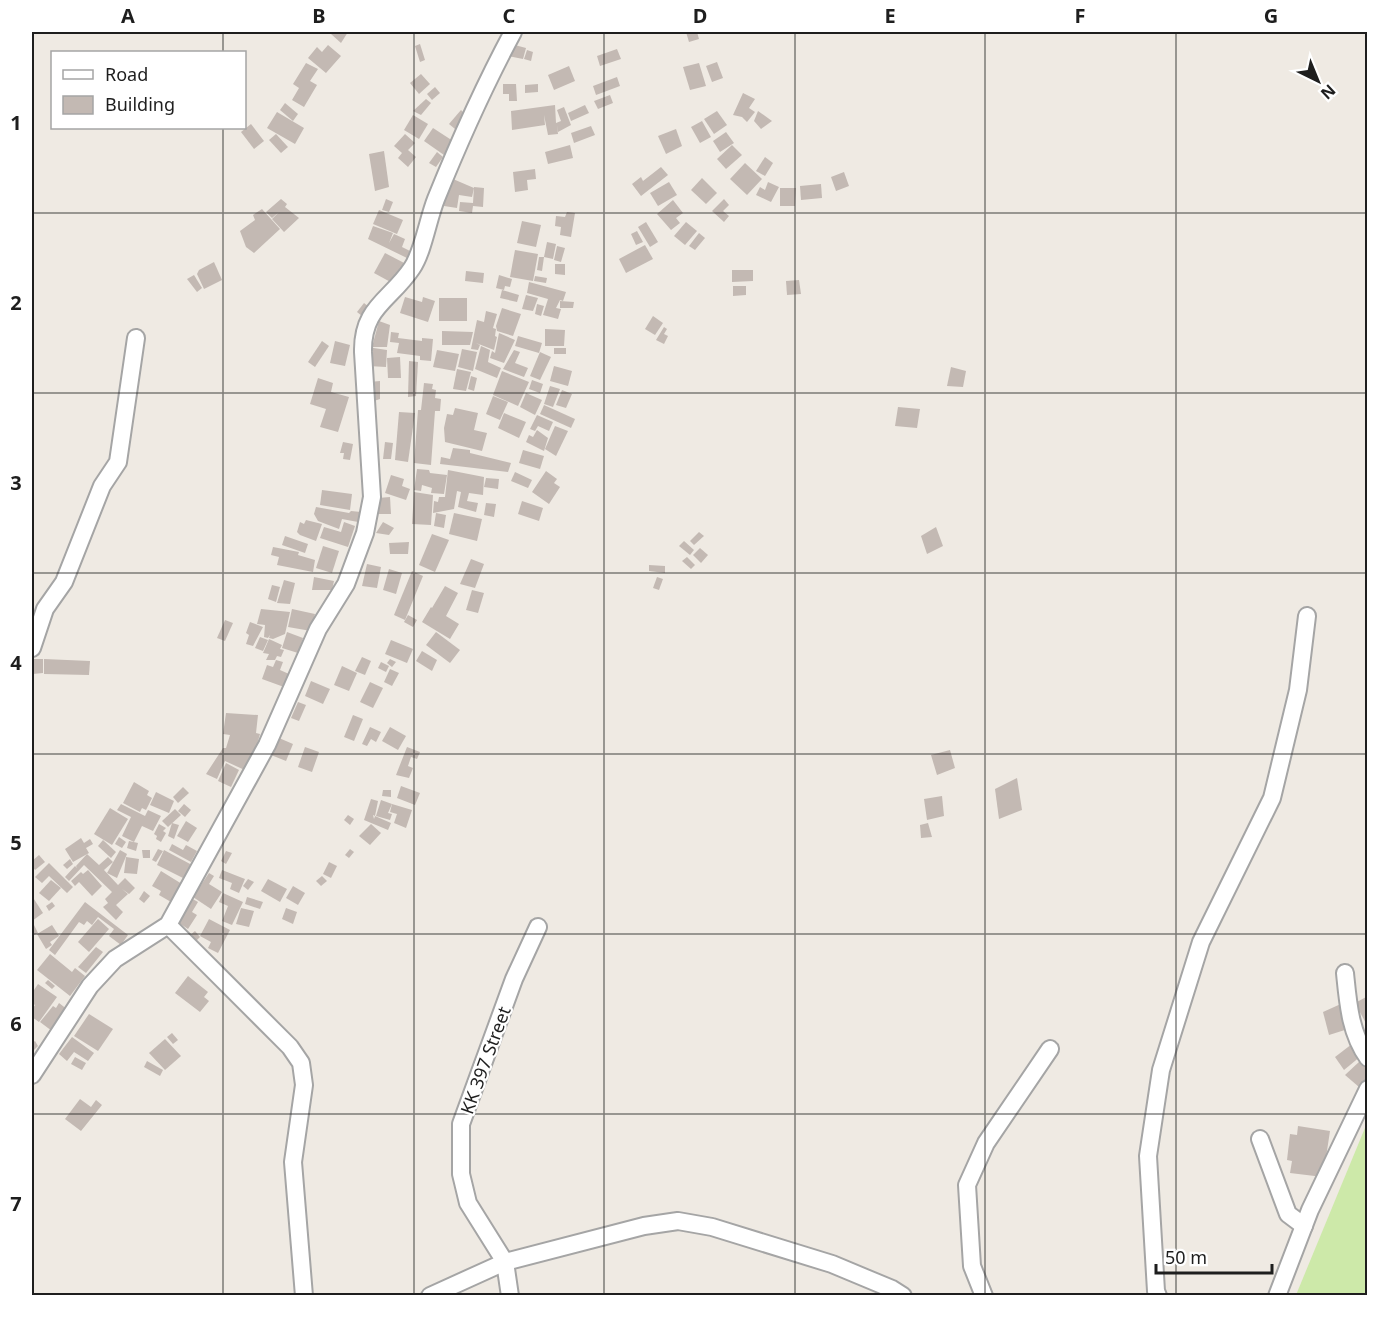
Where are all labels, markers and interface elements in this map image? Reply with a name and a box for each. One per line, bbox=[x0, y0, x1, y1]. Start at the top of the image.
text: A bbox=[121, 2, 135, 29]
text: B bbox=[312, 2, 326, 29]
text: C bbox=[503, 2, 516, 29]
text: D bbox=[693, 2, 707, 29]
text: E bbox=[884, 2, 896, 29]
text: F bbox=[1075, 2, 1085, 29]
text: G bbox=[1264, 2, 1278, 29]
legend bbox=[51, 51, 246, 129]
north arrow bbox=[1288, 51, 1348, 111]
text: Road bbox=[105, 62, 148, 86]
text: N bbox=[1316, 79, 1340, 104]
text: Building bbox=[105, 92, 175, 116]
text: 1 bbox=[10, 109, 22, 136]
text: 2 bbox=[10, 289, 22, 316]
text: 3 bbox=[10, 469, 22, 496]
text: 4 bbox=[10, 649, 22, 676]
text: 5 bbox=[10, 829, 22, 856]
street label: KK 397 Street bbox=[454, 1002, 516, 1117]
text: 6 bbox=[10, 1010, 22, 1037]
text: 7 bbox=[10, 1190, 22, 1217]
scale bar bbox=[1156, 1237, 1272, 1275]
text: 50 m bbox=[1165, 1245, 1207, 1269]

